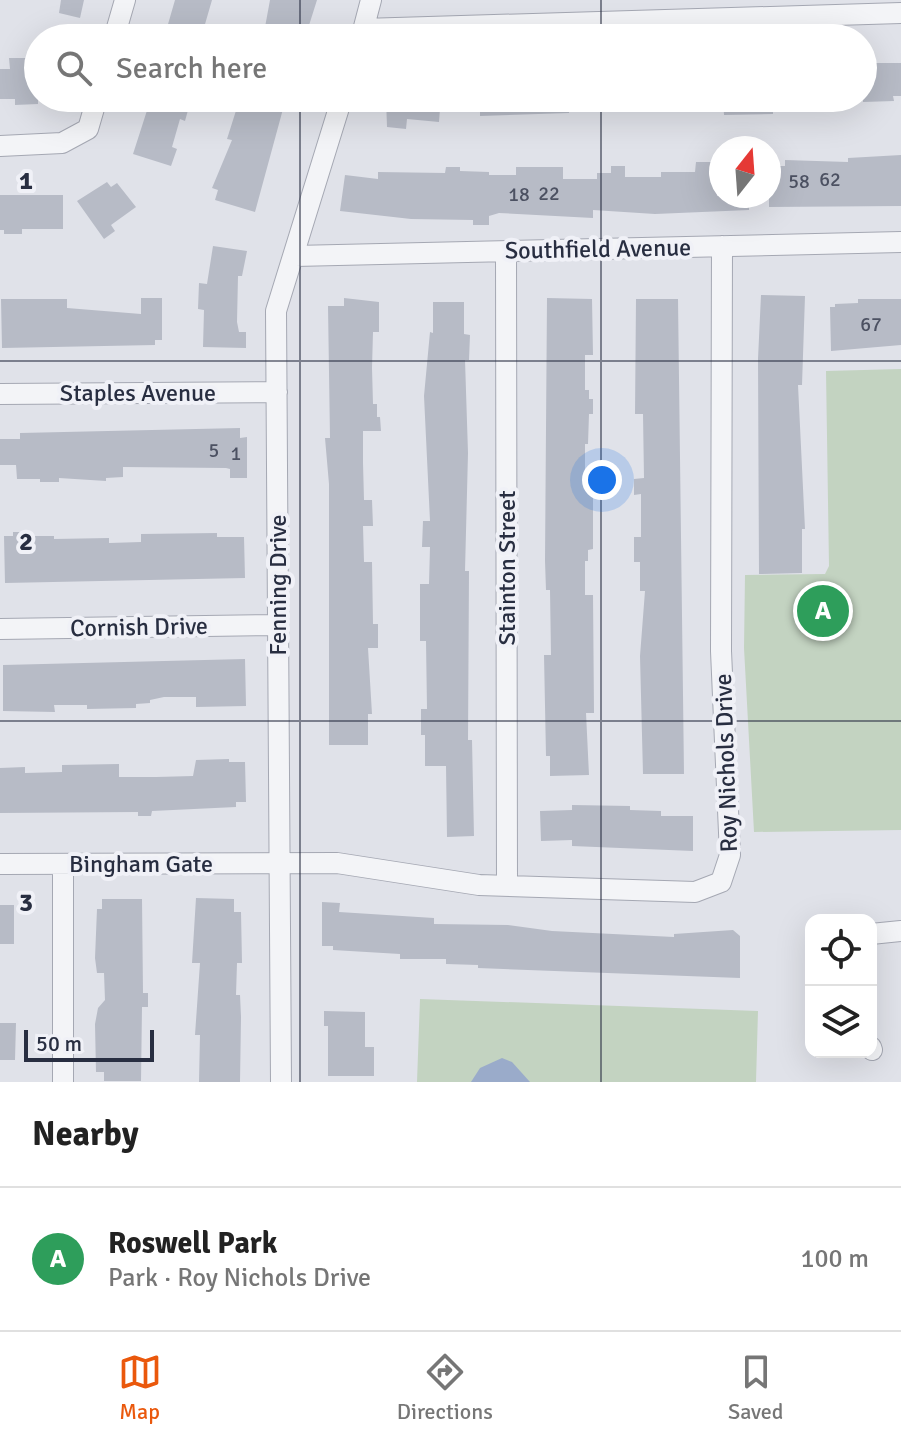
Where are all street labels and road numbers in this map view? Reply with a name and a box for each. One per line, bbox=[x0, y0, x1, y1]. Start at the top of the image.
street label: Southfield Avenue bbox=[505, 232, 691, 266]
street label: Staples Avenue bbox=[60, 378, 216, 408]
street label: Stainton Street bbox=[492, 490, 522, 646]
street label: Fenning Drive bbox=[263, 514, 293, 656]
street label: Cornish Drive bbox=[70, 611, 208, 643]
street label: Roy Nichols Drive bbox=[708, 673, 744, 853]
street label: Bingham Gate bbox=[69, 849, 213, 879]

